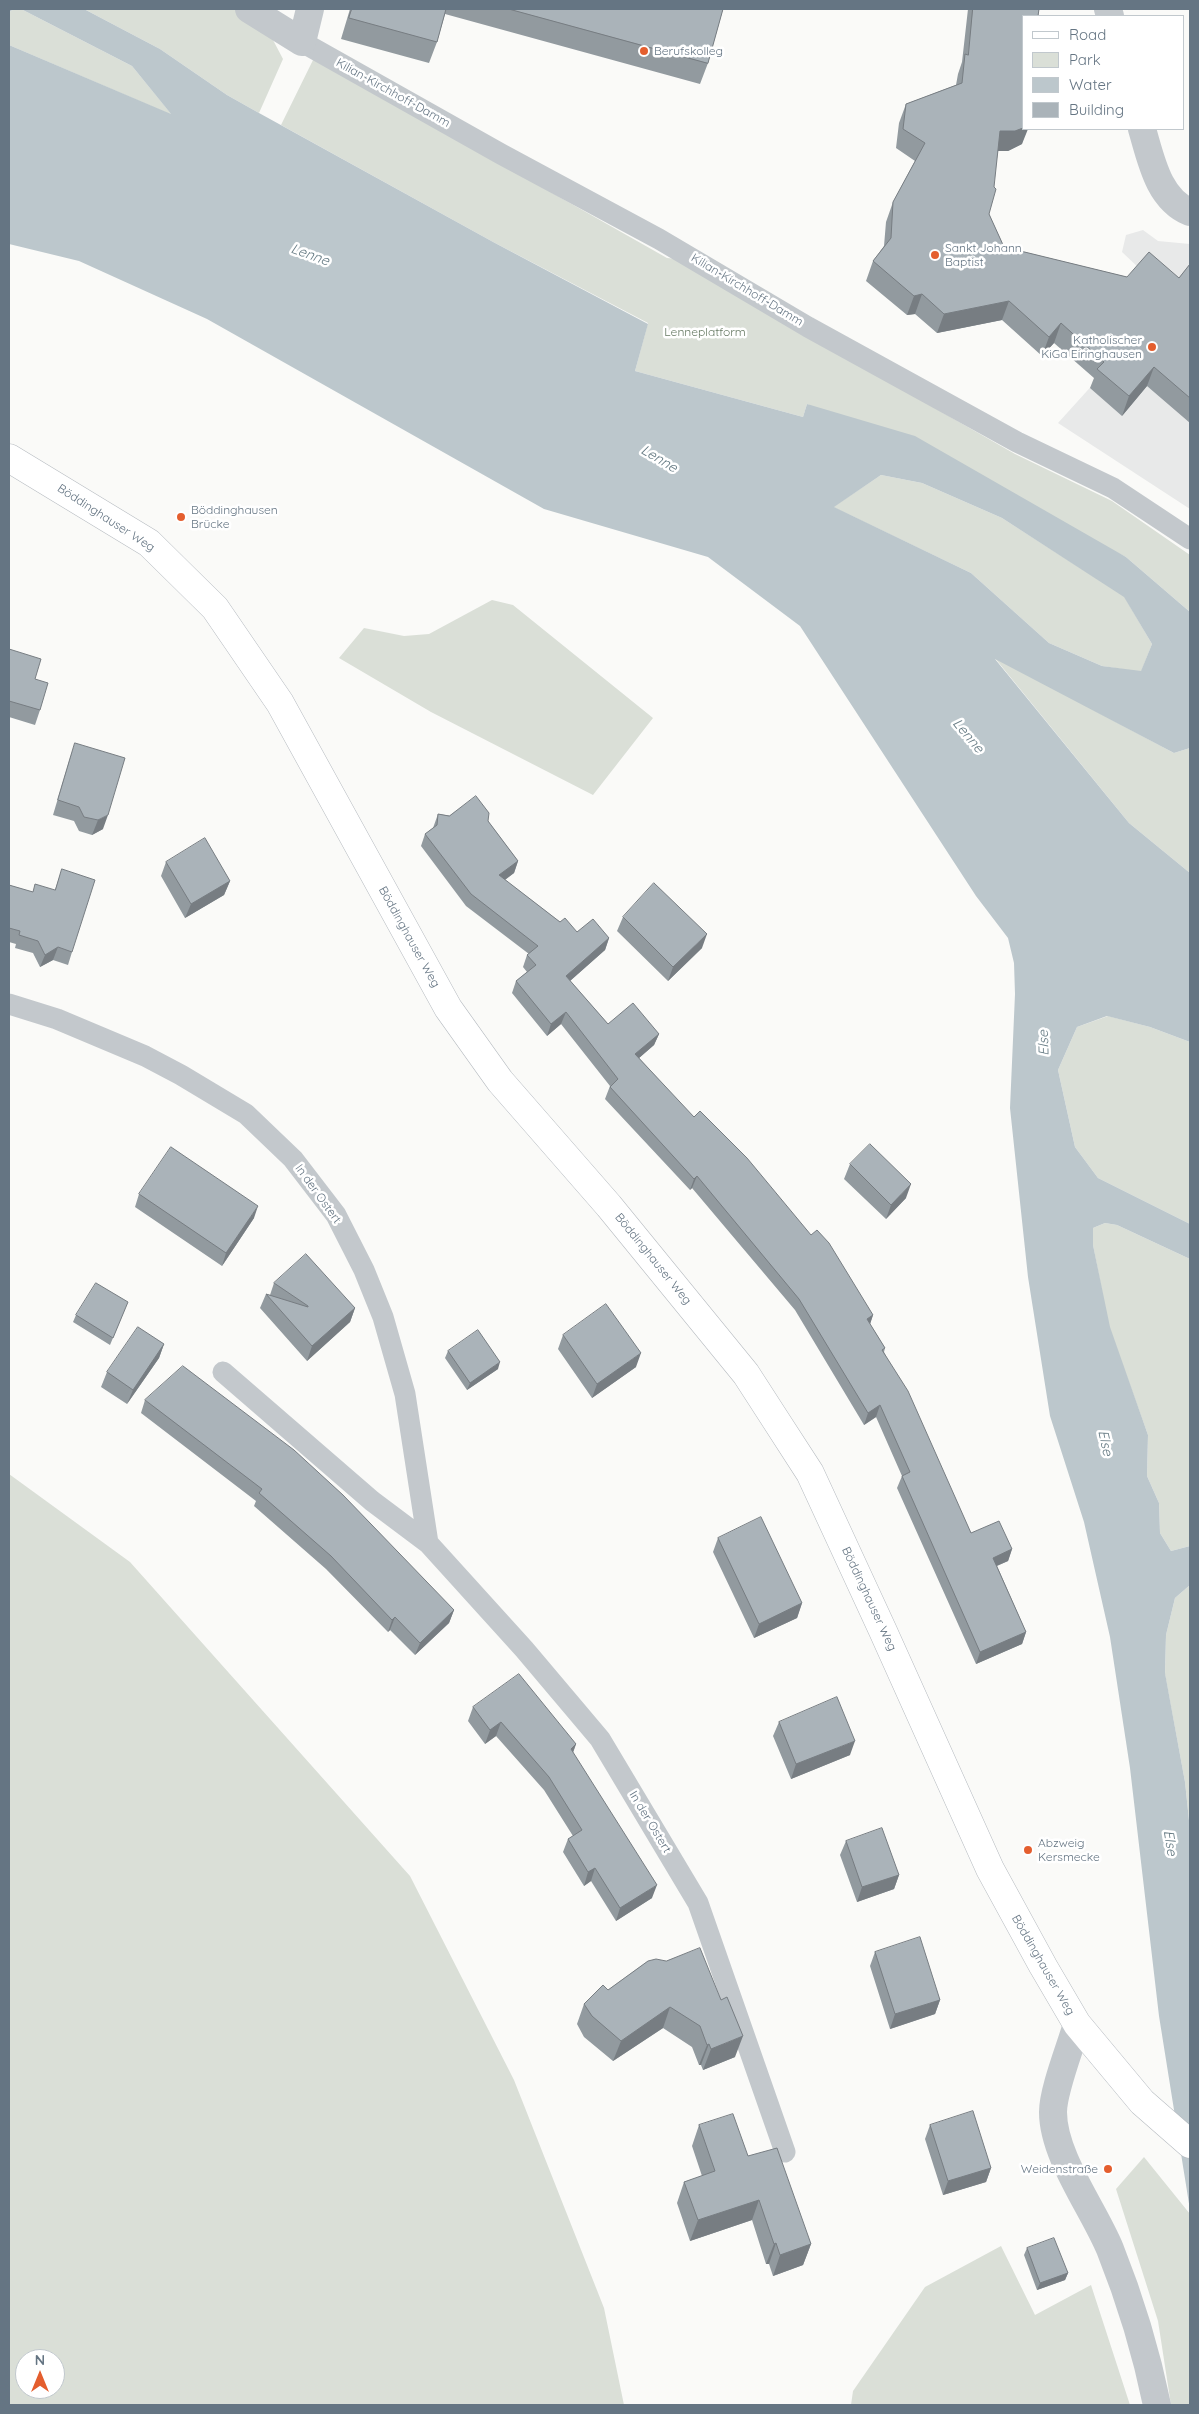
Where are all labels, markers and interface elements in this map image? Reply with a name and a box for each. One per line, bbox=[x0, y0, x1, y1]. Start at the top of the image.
legend bbox=[1022, 15, 1184, 130]
text: Road bbox=[1069, 25, 1106, 44]
place label: Berufskolleg bbox=[654, 44, 723, 58]
marker: Berufskolleg bbox=[638, 45, 650, 57]
text: Park bbox=[1069, 50, 1101, 69]
street label: Kilian-Kirchhoff-Damm bbox=[333, 56, 453, 130]
text: Water bbox=[1069, 75, 1112, 94]
text: Building bbox=[1069, 100, 1124, 119]
water label: Lenne bbox=[289, 240, 331, 270]
place label: Sankt Johann Baptist bbox=[945, 241, 1022, 269]
marker: Sankt Johann Baptist bbox=[929, 249, 941, 261]
street label: Kilian-Kirchhoff-Damm bbox=[688, 251, 806, 329]
park label: Lenneplatform bbox=[664, 325, 746, 339]
place label: Katholischer KiGa Eiringhausen bbox=[1041, 333, 1142, 361]
marker: Katholischer KiGa Eiringhausen bbox=[1146, 341, 1158, 353]
water label: Lenne bbox=[638, 442, 680, 476]
street label: Böddinghauser Weg bbox=[55, 481, 157, 555]
place label: Böddinghausen Brücke bbox=[191, 503, 278, 531]
marker: Böddinghausen Brücke bbox=[175, 511, 187, 523]
water label: Lenne bbox=[949, 715, 987, 757]
street label: Böddinghauser Weg bbox=[375, 884, 443, 990]
water label: Else bbox=[1035, 1030, 1053, 1056]
street label: In der Ostert bbox=[292, 1162, 344, 1226]
street label: Böddinghauser Weg bbox=[612, 1210, 694, 1308]
water label: Else bbox=[1094, 1429, 1116, 1457]
street label: Böddinghauser Weg bbox=[839, 1545, 899, 1653]
street label: In der Ostert bbox=[626, 1789, 674, 1855]
water label: Else bbox=[1160, 1829, 1180, 1857]
place label: Abzweig Kersmecke bbox=[1038, 1836, 1100, 1864]
marker: Abzweig Kersmecke bbox=[1022, 1844, 1034, 1856]
street label: Böddinghauser Weg bbox=[1008, 1912, 1078, 2018]
place label: Weidenstraße bbox=[1021, 2162, 1098, 2176]
marker: Weidenstraße bbox=[1102, 2163, 1114, 2175]
north arrow bbox=[15, 2349, 65, 2399]
text: N bbox=[35, 2351, 45, 2369]

